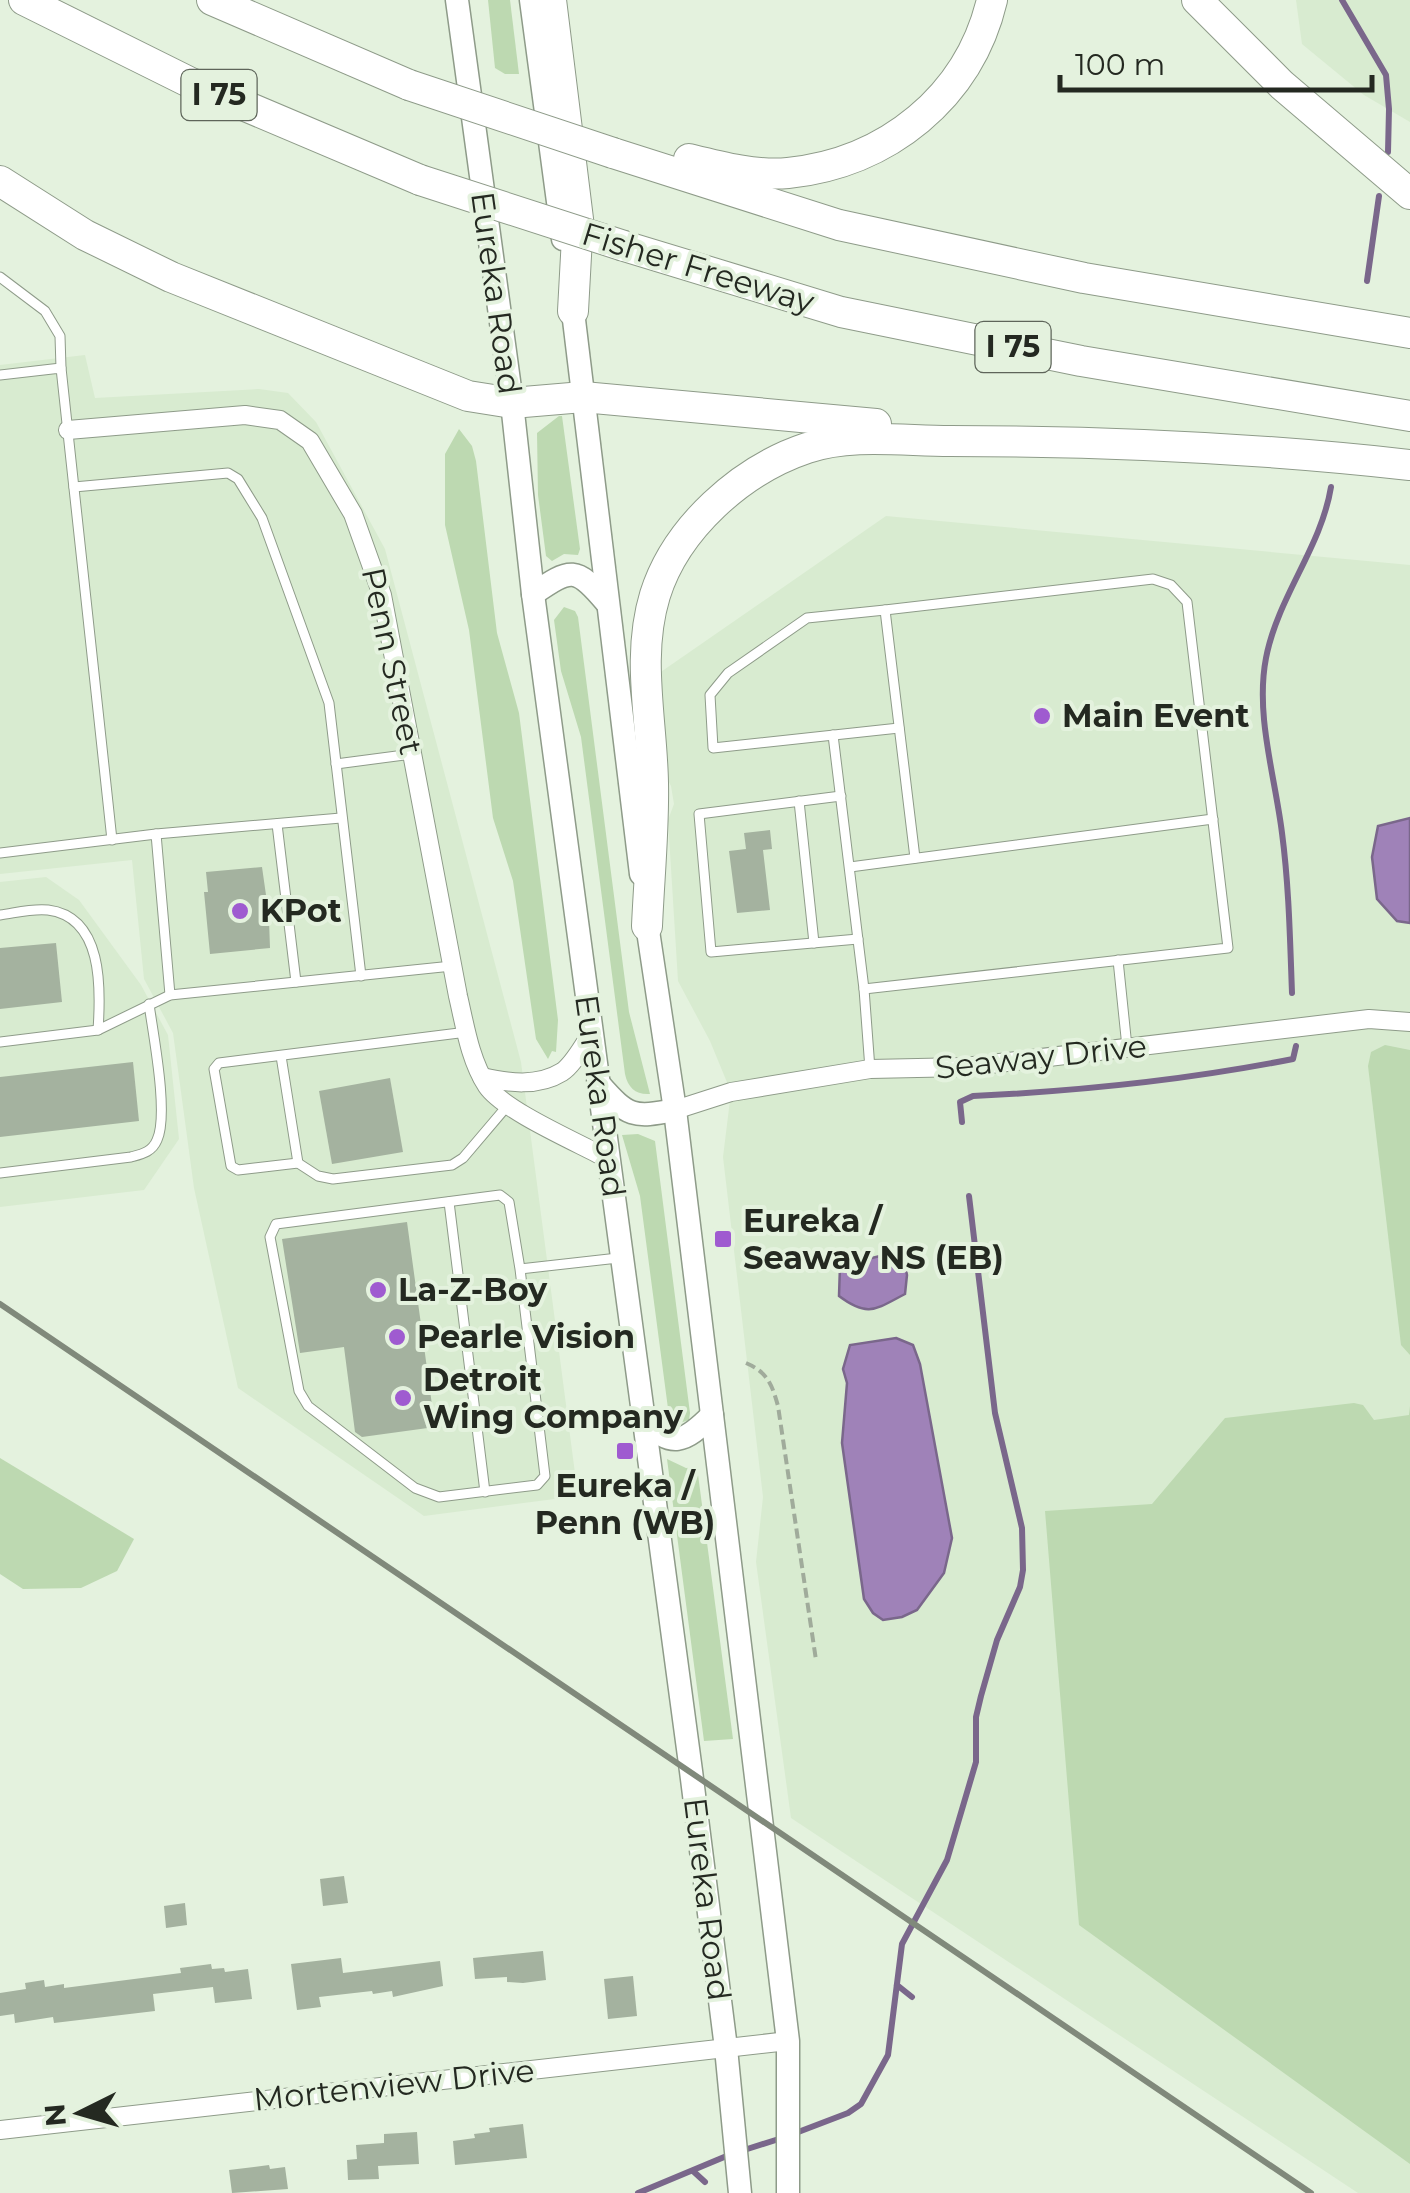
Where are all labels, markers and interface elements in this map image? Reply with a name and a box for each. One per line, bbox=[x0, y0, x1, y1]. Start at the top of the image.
scale bar bbox=[1060, 30, 1372, 92]
text: 100 m bbox=[1075, 46, 1165, 83]
road number: I 75 bbox=[182, 70, 256, 120]
street label: Eureka Road bbox=[463, 189, 530, 397]
street label: Fisher Freeway bbox=[577, 214, 819, 322]
road number: I 75 bbox=[976, 322, 1050, 372]
street label: Penn Street bbox=[354, 564, 431, 758]
place label: Main Event bbox=[1062, 696, 1249, 735]
marker: Main Event bbox=[1031, 705, 1053, 727]
place label: KPot bbox=[260, 891, 342, 930]
marker: KPot bbox=[229, 900, 251, 922]
street label: Eureka Road bbox=[567, 992, 634, 1200]
street label: Seaway Drive bbox=[933, 1026, 1149, 1087]
place label: Eureka / Seaway NS (EB) bbox=[743, 1201, 1004, 1277]
marker: Eureka / Seaway NS (EB) bbox=[712, 1228, 734, 1250]
place label: La-Z-Boy bbox=[398, 1270, 548, 1309]
marker: La-Z-Boy bbox=[367, 1279, 389, 1301]
place label: Pearle Vision bbox=[417, 1317, 635, 1356]
marker: Pearle Vision bbox=[386, 1326, 408, 1348]
place label: Detroit Wing Company bbox=[423, 1360, 684, 1436]
marker: Detroit Wing Company bbox=[392, 1387, 414, 1409]
marker: Eureka / Penn (WB) bbox=[614, 1440, 636, 1462]
place label: Eureka / Penn (WB) bbox=[535, 1466, 715, 1542]
street label: Eureka Road bbox=[676, 1795, 739, 2003]
street label: Mortenview Drive bbox=[252, 2050, 536, 2119]
north arrow bbox=[30, 2063, 130, 2163]
text: N bbox=[37, 2102, 73, 2128]

